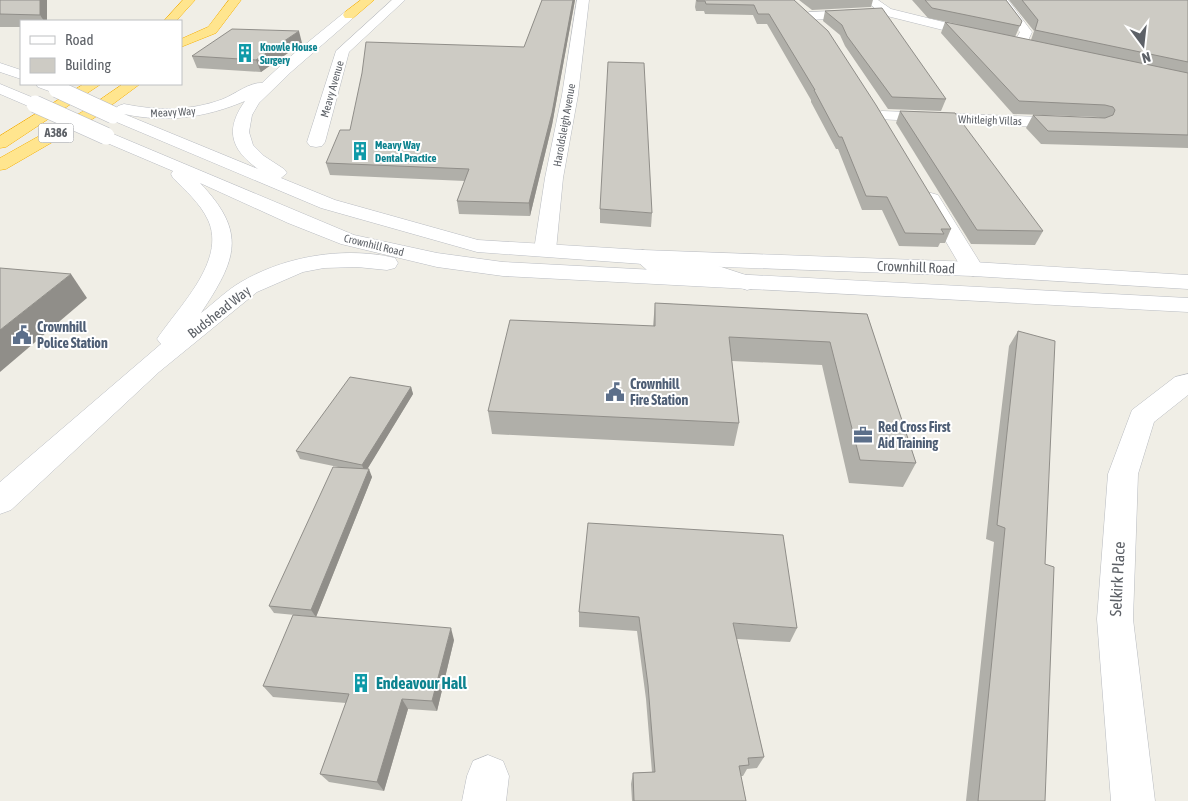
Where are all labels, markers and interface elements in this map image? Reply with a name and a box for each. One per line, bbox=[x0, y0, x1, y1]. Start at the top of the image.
legend bbox=[20, 20, 182, 85]
north arrow bbox=[1118, 20, 1168, 70]
text: Road bbox=[65, 31, 94, 48]
place label: Knowle House Surgery bbox=[260, 41, 317, 66]
building icon: Knowle House Surgery bbox=[234, 42, 256, 64]
text: N bbox=[1140, 49, 1152, 66]
text: Building bbox=[65, 56, 111, 73]
street label: Meavy Avenue bbox=[318, 59, 346, 119]
street label: Haroldsleigh Avenue bbox=[551, 83, 577, 167]
street label: Meavy Way bbox=[150, 105, 196, 119]
street label: Whitleigh Villas bbox=[958, 113, 1022, 127]
road number: A386 bbox=[38, 124, 74, 142]
place label: Meavy Way Dental Practice bbox=[375, 139, 437, 164]
building icon: Meavy Way Dental Practice bbox=[349, 140, 371, 162]
street label: Crownhill Road bbox=[343, 232, 405, 258]
street label: Crownhill Road bbox=[877, 258, 955, 276]
street label: Budshead Way bbox=[184, 282, 254, 341]
place label: Crownhill Police Station bbox=[37, 319, 108, 351]
public building icon: Crownhill Police Station bbox=[11, 324, 33, 346]
place label: Crownhill Fire Station bbox=[630, 376, 689, 408]
public building icon: Crownhill Fire Station bbox=[604, 381, 626, 403]
place label: Red Cross First Aid Training bbox=[877, 419, 951, 451]
office icon: Red Cross First Aid Training bbox=[852, 424, 874, 446]
street label: Selkirk Place bbox=[1106, 541, 1128, 617]
building icon: Endeavour Hall bbox=[350, 672, 372, 694]
place label: Endeavour Hall bbox=[376, 674, 467, 692]

